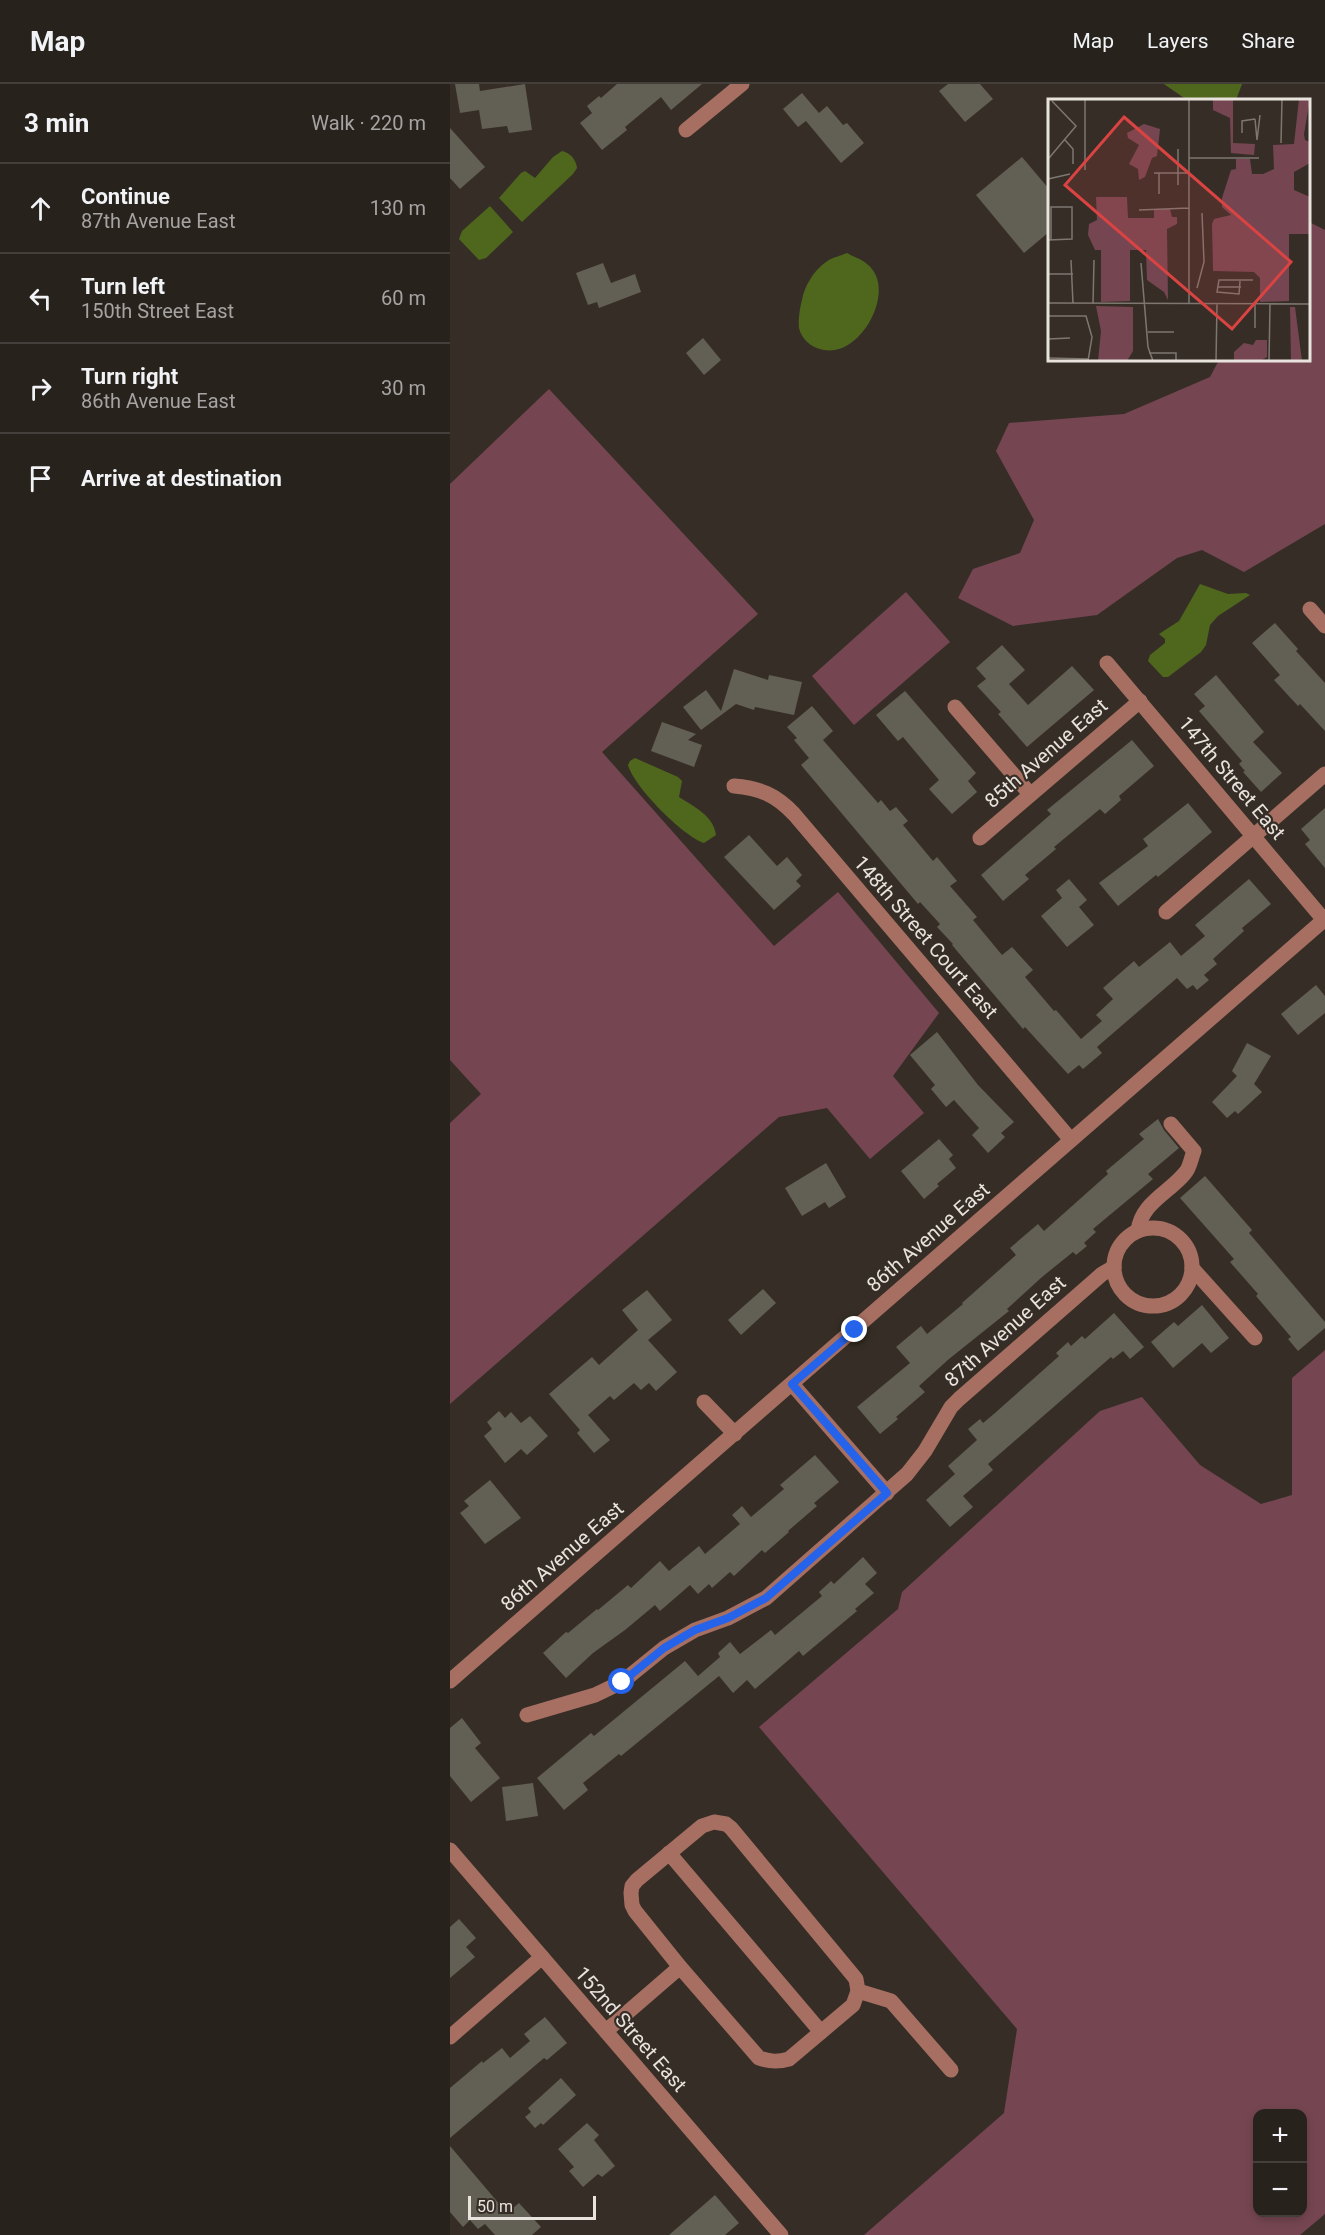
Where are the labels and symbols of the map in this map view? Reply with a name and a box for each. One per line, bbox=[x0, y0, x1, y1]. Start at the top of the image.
inset map bbox=[1048, 99, 1310, 362]
street label: 85th Avenue East bbox=[980, 693, 1112, 813]
street label: 147th Street East bbox=[1174, 712, 1290, 844]
street label: 148th Street Court East bbox=[849, 851, 1003, 1023]
street label: 86th Avenue East bbox=[862, 1177, 994, 1297]
street label: 87th Avenue East bbox=[940, 1270, 1070, 1392]
route end bbox=[841, 1316, 867, 1342]
street label: 86th Avenue East bbox=[496, 1496, 628, 1616]
route start bbox=[608, 1668, 634, 1694]
street label: 152nd Street East bbox=[570, 1962, 692, 2096]
scale bar bbox=[468, 2193, 596, 2220]

